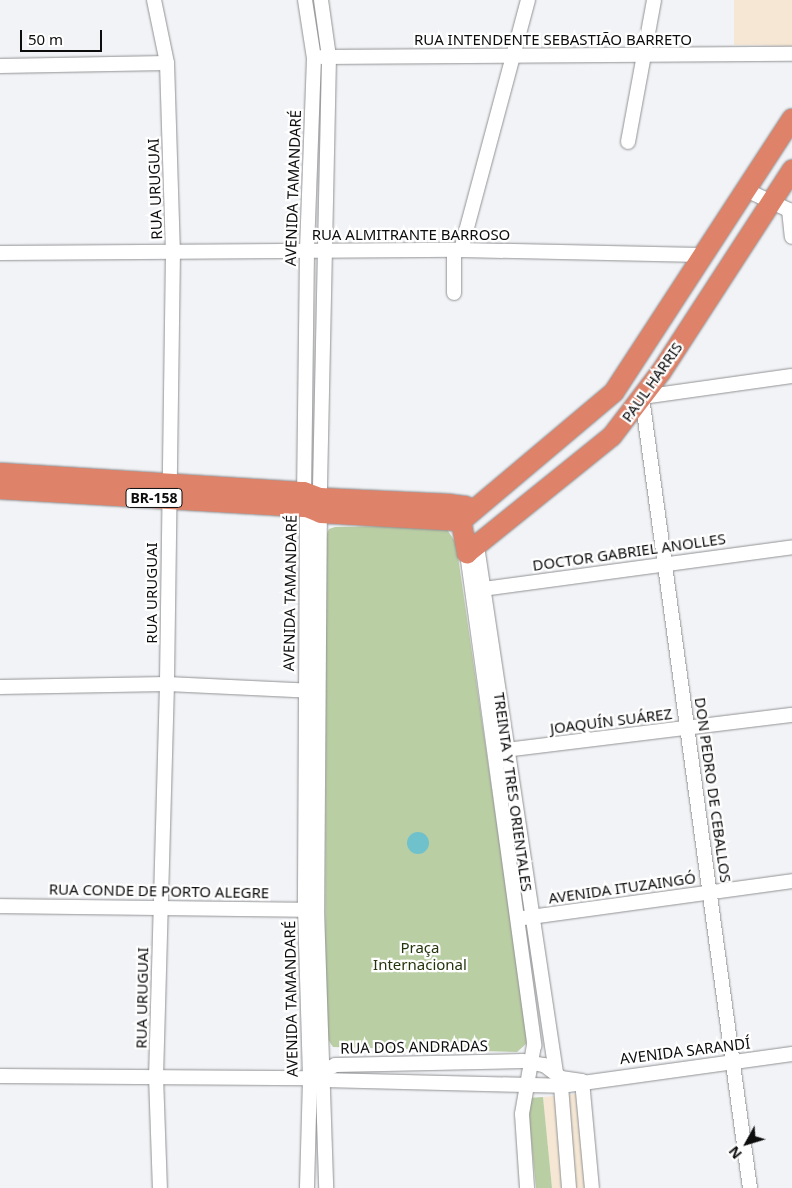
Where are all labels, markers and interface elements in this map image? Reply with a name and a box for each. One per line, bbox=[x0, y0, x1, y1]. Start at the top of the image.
scale bar bbox=[22, 20, 105, 52]
text: 50 m bbox=[28, 29, 63, 49]
street label: RUA INTENDENTE SEBASTIÃO BARRETO bbox=[414, 31, 692, 49]
street label: AVENIDA TAMANDARÉ bbox=[281, 110, 305, 266]
street label: RUA URUGUAI bbox=[144, 138, 166, 240]
street label: RUA ALMITRANTE BARROSO bbox=[312, 226, 510, 244]
street label: PAUL HARRIS bbox=[618, 339, 686, 425]
road number: BR-158 bbox=[125, 486, 183, 509]
street label: AVENIDA TAMANDARÉ bbox=[280, 515, 300, 671]
street label: DOCTOR GABRIEL ANOLLES bbox=[531, 530, 727, 574]
street label: RUA URUGUAI bbox=[143, 542, 161, 644]
street label: TREINTA Y TRES ORIENTALES bbox=[490, 691, 536, 893]
street label: DON PEDRO DE CEBALLOS bbox=[691, 696, 735, 884]
street label: JOAQUÍN SUÁREZ bbox=[549, 705, 673, 737]
street label: AVENIDA ITUZAINGÓ bbox=[547, 869, 697, 907]
street label: RUA CONDE DE PORTO ALEGRE bbox=[49, 880, 269, 902]
street label: AVENIDA TAMANDARÉ bbox=[281, 921, 301, 1077]
park label: Praça Internacional bbox=[373, 938, 467, 973]
street label: RUA URUGUAI bbox=[132, 947, 152, 1049]
street label: AVENIDA SARANDÍ bbox=[619, 1034, 751, 1068]
street label: RUA DOS ANDRADAS bbox=[340, 1037, 488, 1057]
north arrow bbox=[722, 1118, 772, 1168]
text: N bbox=[724, 1142, 746, 1163]

